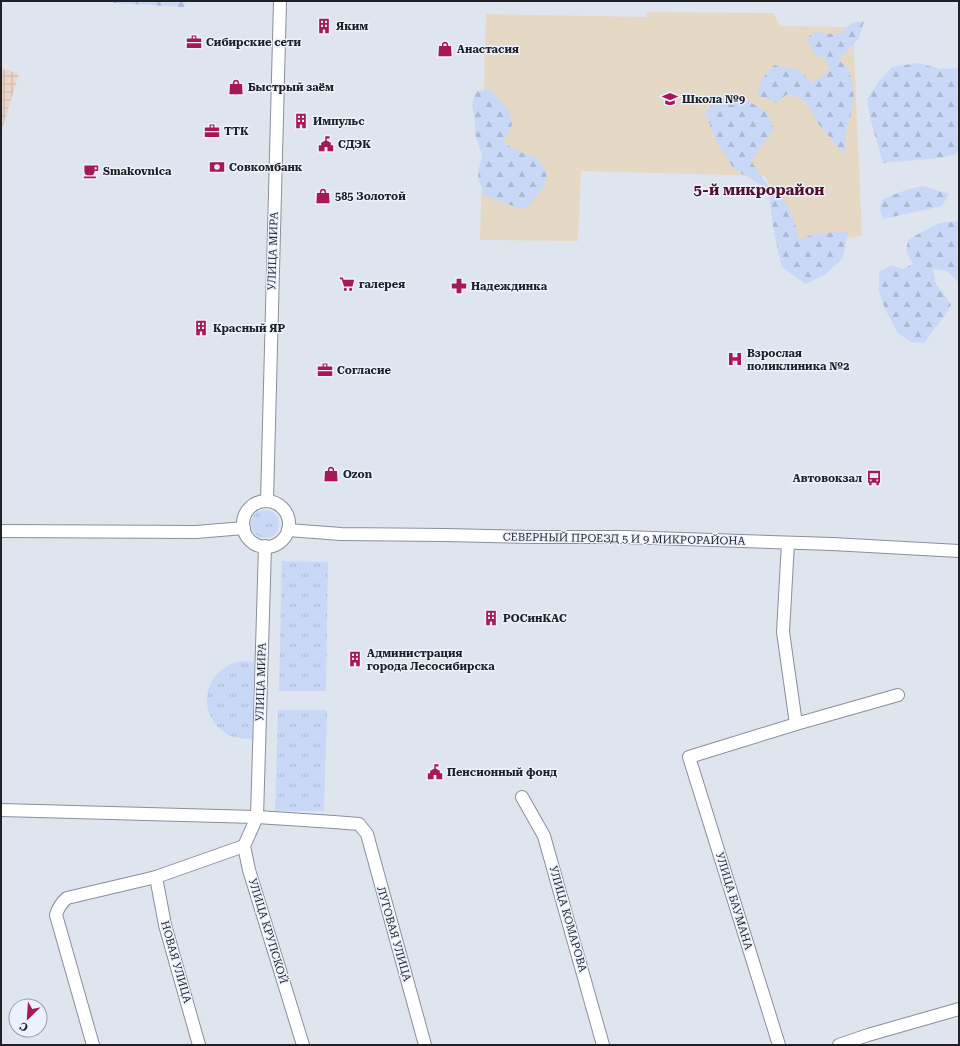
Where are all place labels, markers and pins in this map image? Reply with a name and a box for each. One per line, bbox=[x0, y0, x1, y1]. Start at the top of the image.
building icon: Яким bbox=[315, 17, 333, 35]
place label: Яким bbox=[336, 20, 368, 33]
office icon: Сибирские сети bbox=[185, 33, 203, 51]
place label: Сибирские сети bbox=[206, 36, 302, 49]
shop icon: Анастасия bbox=[436, 40, 454, 58]
place label: Анастасия bbox=[457, 43, 519, 56]
shop icon: Быстрый заём bbox=[227, 78, 245, 96]
place label: Быстрый заём bbox=[248, 81, 334, 94]
school or university icon: Школа №9 bbox=[661, 90, 679, 108]
place label: Школа №9 bbox=[682, 93, 745, 106]
building icon: Импульс bbox=[292, 112, 310, 130]
place label: Импульс bbox=[313, 115, 365, 128]
office icon: ТТК bbox=[203, 122, 221, 140]
place label: ТТК bbox=[224, 125, 249, 138]
public building icon: СДЭК bbox=[317, 135, 335, 153]
place label: СДЭК bbox=[338, 138, 371, 151]
bank icon: Совкомбанк bbox=[208, 158, 226, 176]
place label: Совкомбанк bbox=[229, 161, 303, 174]
cafe icon: Smakovnica bbox=[82, 162, 100, 180]
place label: Smakovnica bbox=[103, 165, 172, 178]
shop icon: 585 Золотой bbox=[314, 187, 332, 205]
place label: 585 Золотой bbox=[335, 190, 406, 203]
supermarket icon: галерея bbox=[338, 275, 356, 293]
pharmacy icon: Надеждинка bbox=[450, 277, 468, 295]
place label: галерея bbox=[359, 278, 405, 291]
place label: Надеждинка bbox=[471, 280, 548, 293]
building icon: Красный ЯР bbox=[192, 319, 210, 337]
place label: Красный ЯР bbox=[213, 322, 286, 335]
place label: Взрослая поликлиника №2 bbox=[747, 347, 849, 373]
hospital icon: Взрослая поликлиника №2 bbox=[726, 350, 744, 368]
office icon: Согласие bbox=[316, 361, 334, 379]
place label: Согласие bbox=[337, 364, 391, 377]
shop icon: Ozon bbox=[322, 465, 340, 483]
place label: Ozon bbox=[343, 468, 373, 481]
bus stop icon: Автовокзал bbox=[865, 469, 883, 487]
place label: Автовокзал bbox=[793, 472, 862, 485]
building icon: РОСинКАС bbox=[482, 609, 500, 627]
place label: РОСинКАС bbox=[503, 612, 567, 625]
place label: Администрация города Лесосибирска bbox=[367, 647, 495, 673]
building icon: Администрация города Лесосибирска bbox=[346, 650, 364, 668]
public building icon: Пенсионный фонд bbox=[426, 763, 444, 781]
place label: Пенсионный фонд bbox=[447, 766, 557, 779]

